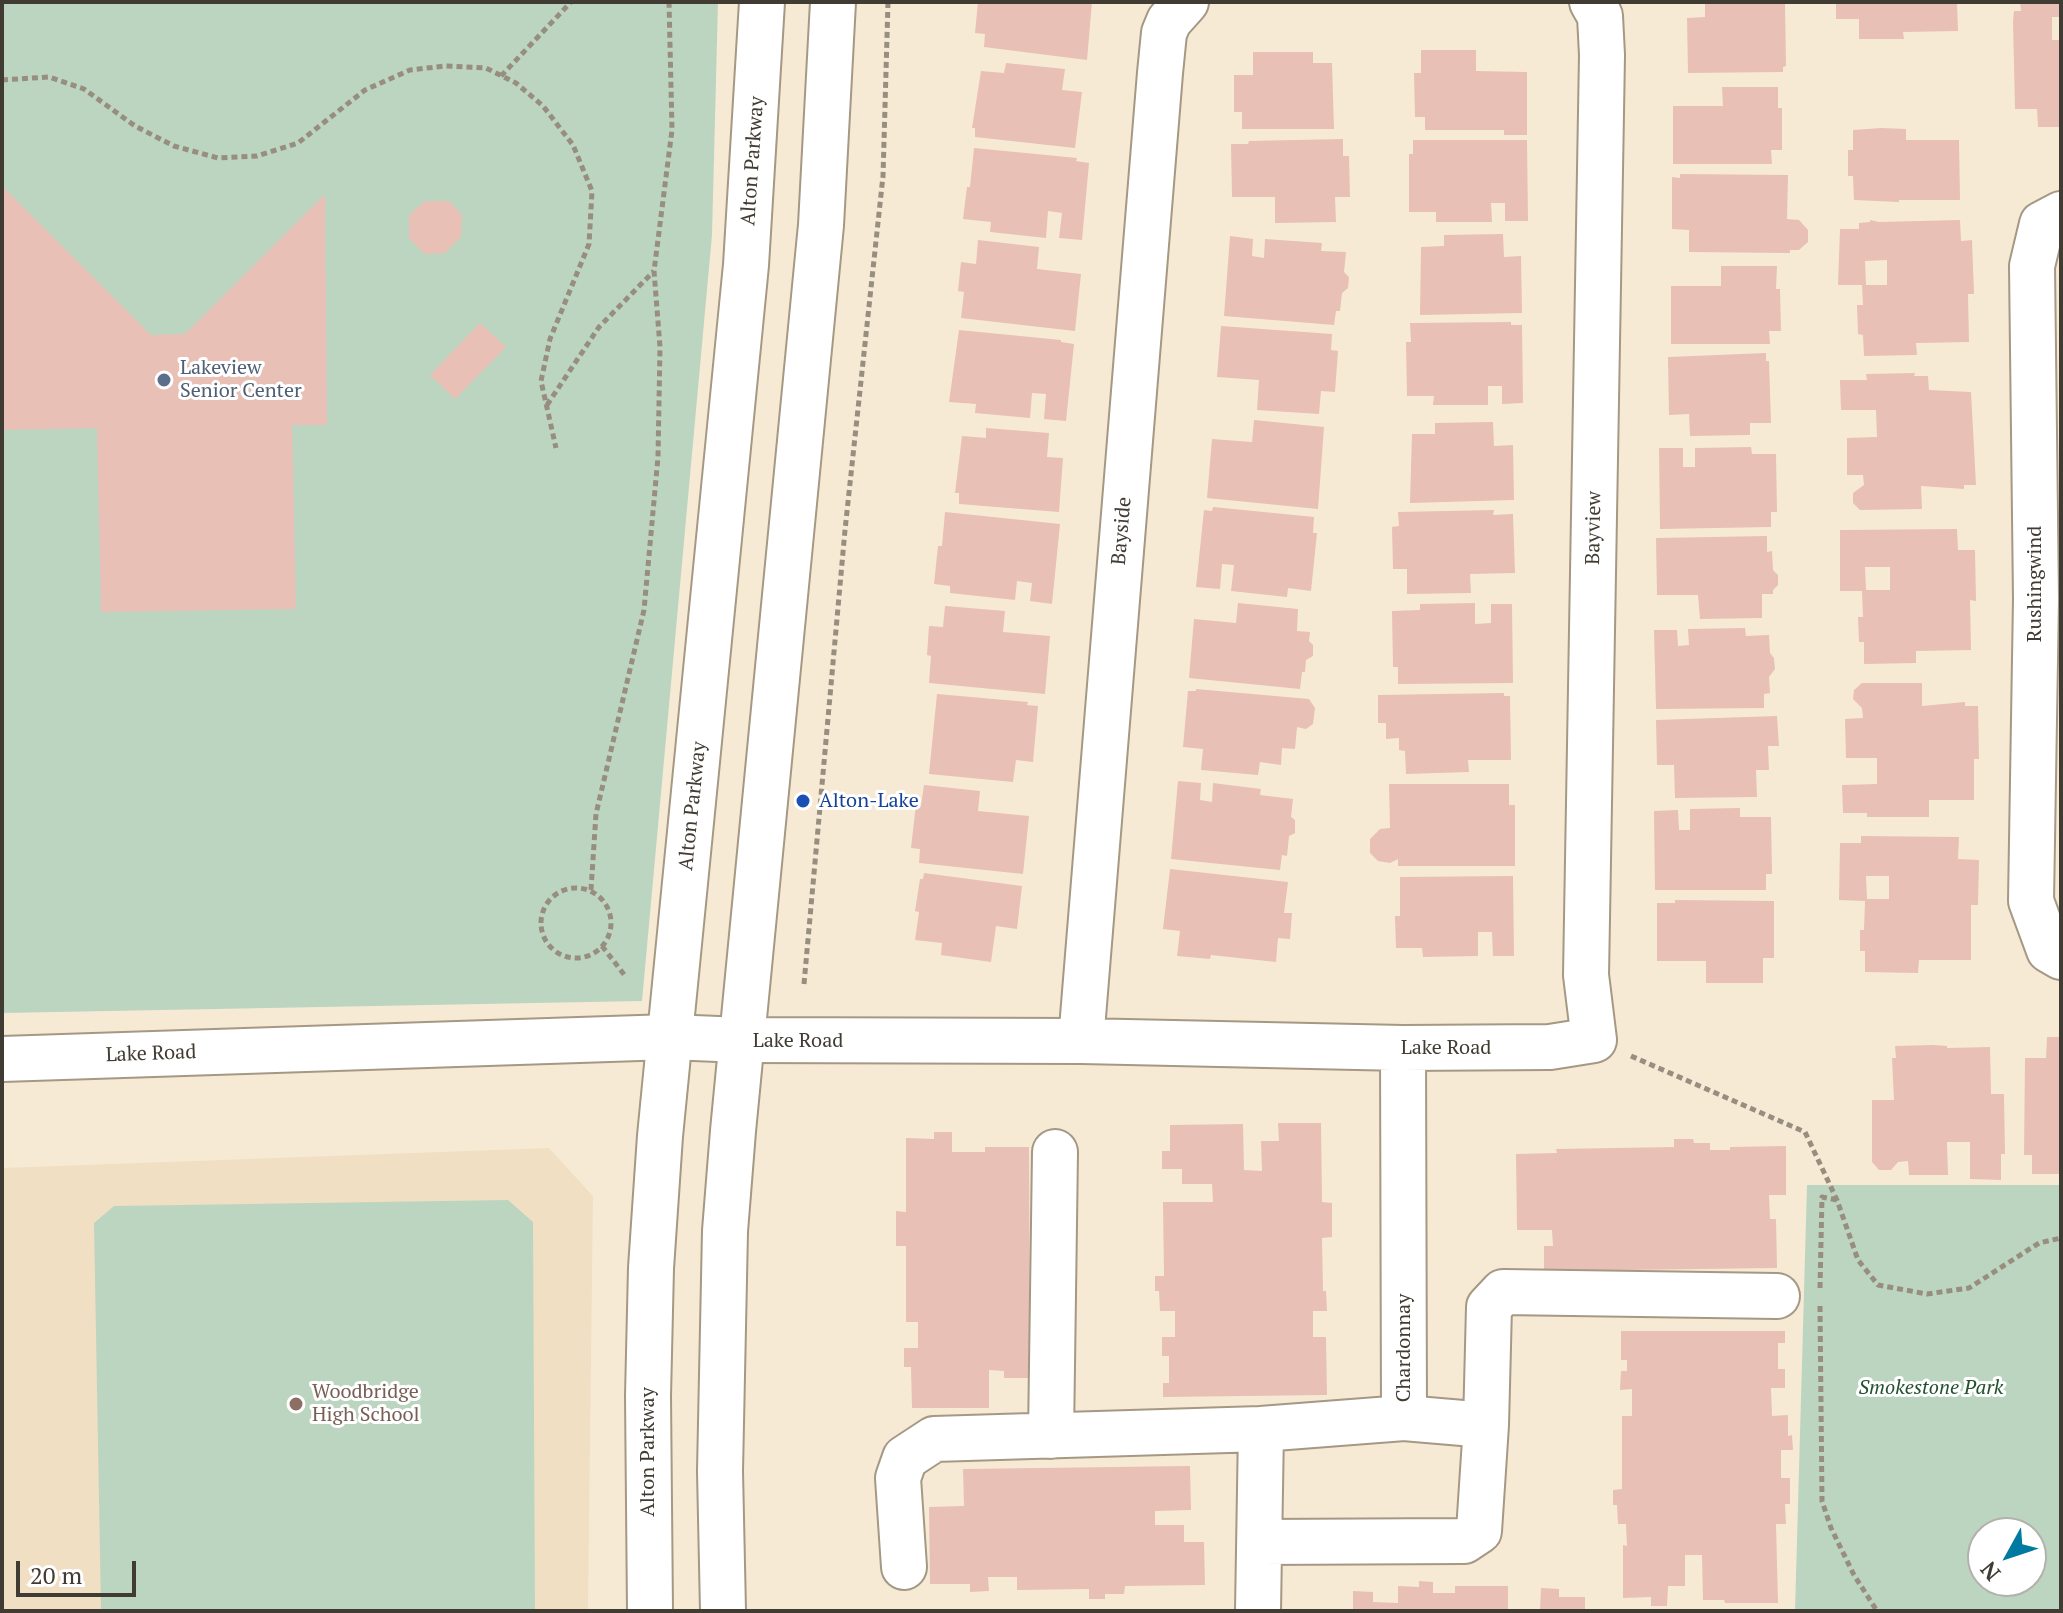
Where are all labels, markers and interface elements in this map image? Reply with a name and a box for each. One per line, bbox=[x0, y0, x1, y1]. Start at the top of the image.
street label: Alton Parkway bbox=[737, 96, 769, 226]
place label: Lakeview Senior Center bbox=[180, 356, 302, 403]
marker: Lakeview Senior Center bbox=[155, 371, 173, 389]
street label: Bayview bbox=[1581, 491, 1607, 565]
street label: Bayside bbox=[1107, 496, 1137, 566]
street label: Rushingwind bbox=[2023, 526, 2047, 642]
street label: Alton Parkway bbox=[674, 740, 712, 872]
place label: Alton-Lake bbox=[819, 789, 919, 813]
marker: Alton-Lake bbox=[794, 792, 812, 810]
street label: Lake Road bbox=[753, 1029, 843, 1053]
street label: Lake Road bbox=[1401, 1036, 1491, 1060]
street label: Lake Road bbox=[105, 1040, 197, 1068]
street label: Chardonnay bbox=[1392, 1294, 1416, 1402]
park label: Smokestone Park bbox=[1859, 1376, 2003, 1400]
place label: Woodbridge High School bbox=[312, 1380, 420, 1427]
street label: Alton Parkway bbox=[636, 1387, 660, 1517]
marker: Woodbridge High School bbox=[287, 1395, 305, 1413]
north arrow bbox=[1967, 1517, 2047, 1597]
scale bar bbox=[20, 1545, 140, 1595]
text: N bbox=[1973, 1556, 2006, 1587]
text: 20 m bbox=[30, 1559, 82, 1591]

